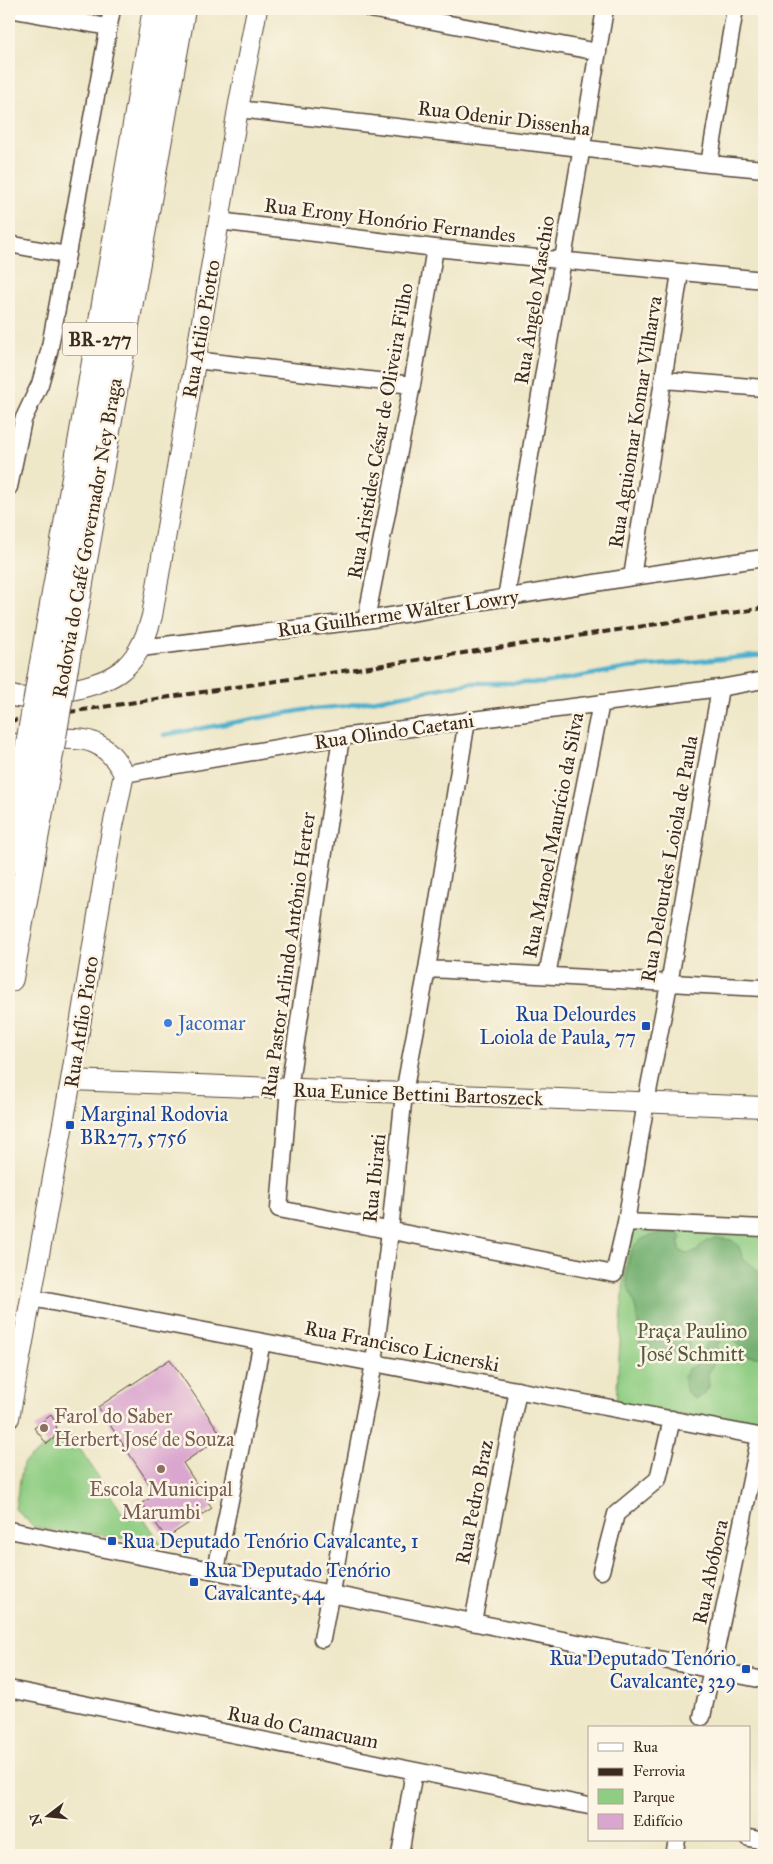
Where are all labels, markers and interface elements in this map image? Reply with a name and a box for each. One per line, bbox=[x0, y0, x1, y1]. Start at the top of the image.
street label: Rua Odenir Dissenha bbox=[416, 96, 592, 141]
street label: Rua Erony Honório Fernandes bbox=[263, 193, 517, 247]
street label: Rua Ângelo Maschio bbox=[508, 214, 560, 386]
street label: Rua Atilio Piotto bbox=[177, 258, 225, 400]
street label: Rua Aristides César de Oliveira Filho bbox=[342, 281, 418, 581]
street label: Rua Aguiomar Komar Vilharva bbox=[603, 294, 668, 550]
road number: BR-277 bbox=[62, 322, 138, 356]
street label: Rodovia do Café Governador Ney Braga bbox=[47, 376, 128, 700]
street label: Rua Guilherme Walter Lowry bbox=[276, 584, 521, 642]
street label: Rua Olindo Caetani bbox=[313, 708, 476, 754]
street label: Rua Manoel Maurício da Silva bbox=[517, 710, 589, 960]
street label: Rua Delourdes Loiola de Paula bbox=[635, 733, 703, 984]
street label: Rua Pastor Arlindo Antônio Herter bbox=[256, 810, 320, 1099]
street label: Rua Atílio Pioto bbox=[59, 954, 103, 1090]
place label: Rua Delourdes Loiola de Paula, 77 bbox=[479, 1002, 636, 1049]
place label: Jacomar bbox=[176, 1011, 246, 1036]
marker: Jacomar bbox=[162, 1017, 174, 1029]
marker: Rua Delourdes Loiola de Paula, 77 bbox=[640, 1020, 652, 1032]
street label: Rua Eunice Bettini Bartoszeck bbox=[292, 1078, 544, 1110]
place label: Marginal Rodovia BR277, 5756 bbox=[80, 1102, 229, 1149]
marker: Marginal Rodovia BR277, 5756 bbox=[64, 1119, 76, 1131]
street label: Rua Ibirati bbox=[357, 1132, 391, 1224]
street label: Rua Francisco Licnerski bbox=[302, 1315, 502, 1377]
park label: Praça Paulino José Schmitt bbox=[637, 1319, 747, 1367]
place label: Farol do Saber Herbert José de Souza bbox=[54, 1404, 235, 1452]
marker: Farol do Saber Herbert José de Souza bbox=[38, 1422, 50, 1434]
street label: Rua Pedro Braz bbox=[450, 1437, 498, 1567]
marker: Escola Municipal Marumbi bbox=[155, 1463, 167, 1475]
place label: Escola Municipal Marumbi bbox=[89, 1477, 233, 1524]
street label: Rua Abóbora bbox=[687, 1517, 733, 1627]
place label: Rua Deputado Tenório Cavalcante, 1 bbox=[122, 1529, 419, 1553]
marker: Rua Deputado Tenório Cavalcante, 1 bbox=[106, 1535, 118, 1547]
place label: Rua Deputado Tenório Cavalcante, 44 bbox=[204, 1558, 391, 1605]
marker: Rua Deputado Tenório Cavalcante, 44 bbox=[188, 1576, 200, 1588]
place label: Rua Deputado Tenório Cavalcante, 329 bbox=[549, 1646, 736, 1693]
marker: Rua Deputado Tenório Cavalcante, 329 bbox=[740, 1663, 752, 1675]
street label: Rua do Camacuam bbox=[225, 1701, 381, 1753]
legend bbox=[588, 1726, 750, 1842]
text: Rua bbox=[633, 1738, 658, 1756]
text: Ferrovia bbox=[633, 1762, 686, 1780]
text: Parque bbox=[633, 1788, 675, 1807]
north arrow bbox=[22, 1792, 72, 1842]
text: N bbox=[26, 1811, 46, 1827]
text: Edifício bbox=[633, 1812, 683, 1830]

